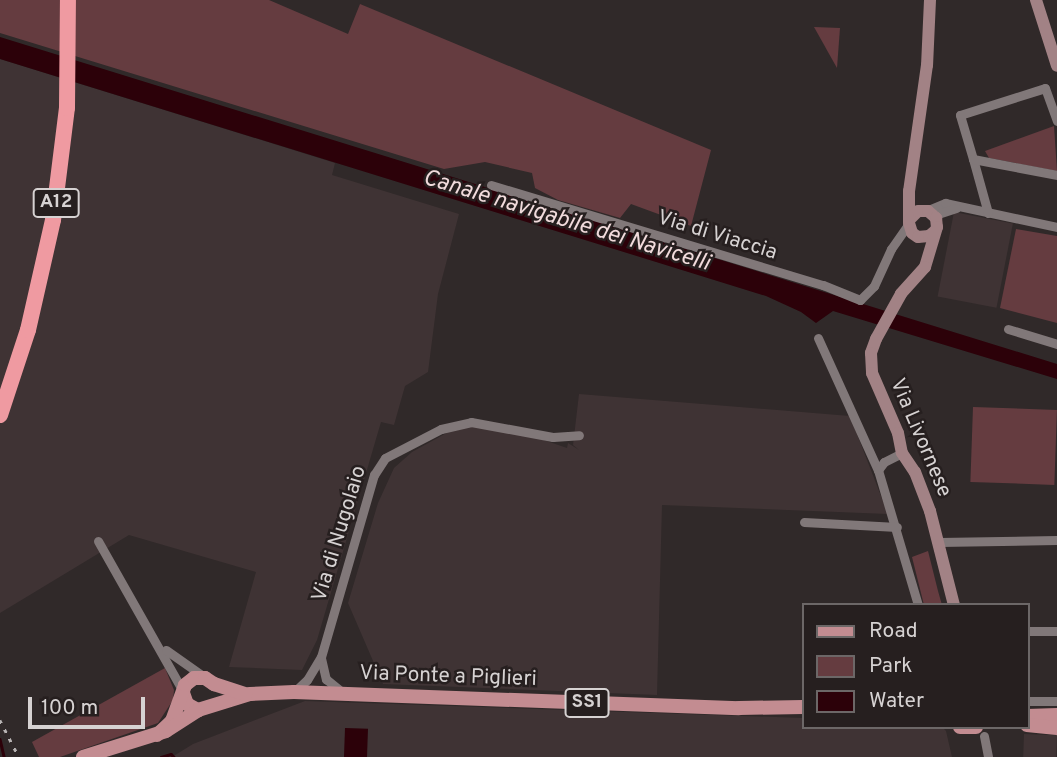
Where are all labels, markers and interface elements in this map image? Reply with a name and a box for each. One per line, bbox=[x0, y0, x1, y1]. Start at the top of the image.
water label: Canale navigabile dei Navicelli bbox=[419, 165, 713, 279]
road number: A12 bbox=[32, 188, 80, 218]
street label: Via di Viaccia bbox=[654, 206, 780, 266]
street label: Via Livornese bbox=[884, 375, 956, 501]
street label: Via di Nugolaio bbox=[307, 463, 373, 605]
legend bbox=[802, 603, 1029, 729]
text: Road bbox=[869, 618, 918, 645]
text: Park bbox=[869, 653, 912, 680]
street label: Via Ponte a Piglieri bbox=[359, 661, 537, 693]
scale bar bbox=[32, 684, 149, 728]
road number: SS1 bbox=[564, 688, 610, 718]
text: Water bbox=[869, 688, 924, 715]
text: 100 m bbox=[41, 695, 98, 722]

